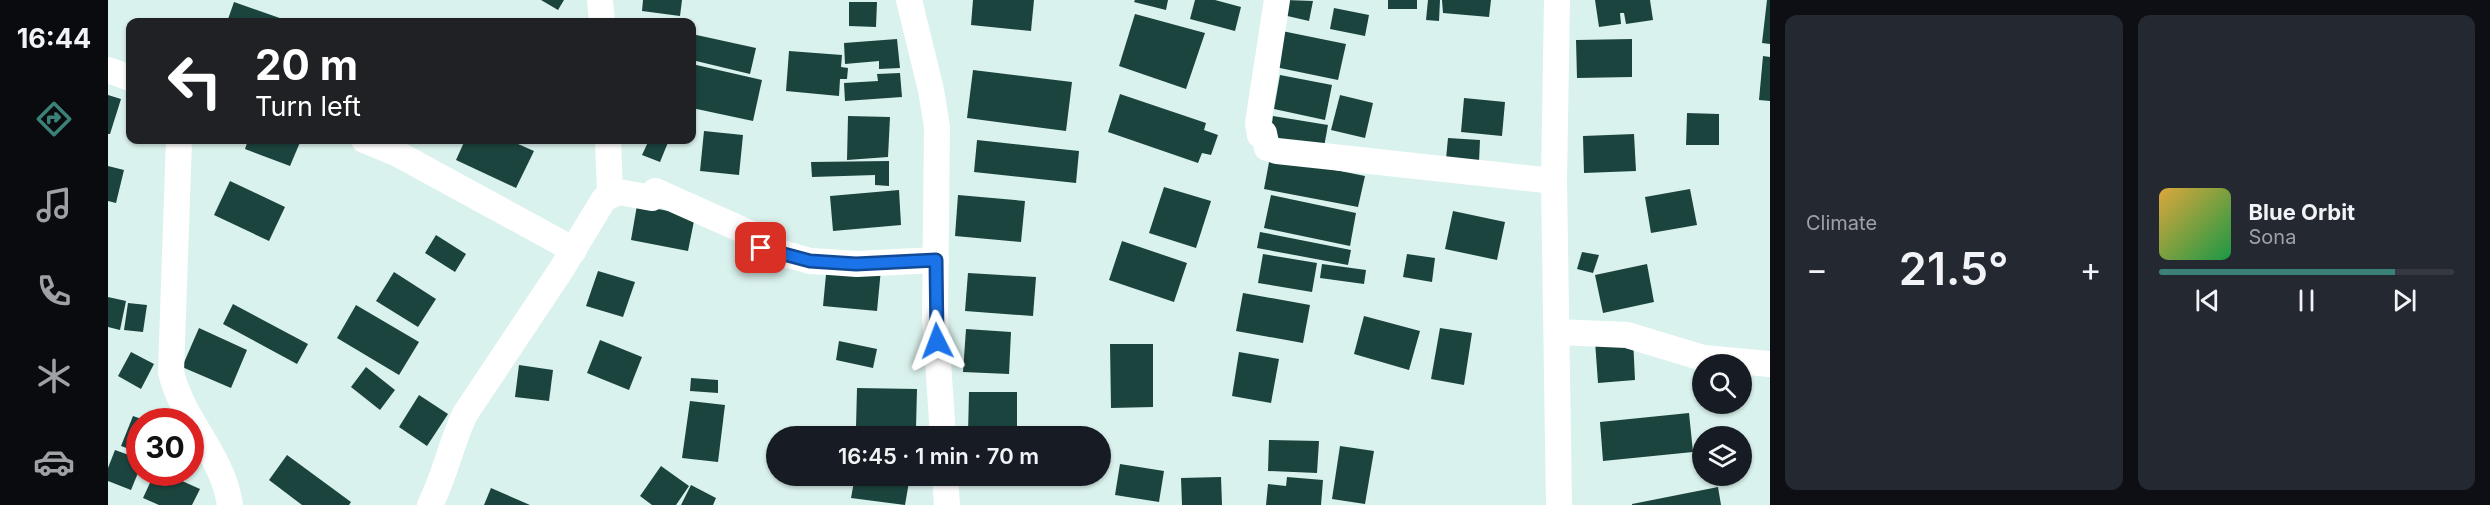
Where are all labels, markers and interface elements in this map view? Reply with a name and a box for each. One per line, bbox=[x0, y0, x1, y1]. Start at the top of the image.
text: 16:44 bbox=[17, 22, 91, 55]
text: 20 m bbox=[255, 39, 358, 90]
icon: left bbox=[156, 42, 234, 120]
text: Turn left bbox=[255, 90, 361, 123]
icon: directions bbox=[33, 98, 75, 140]
icon: music bbox=[33, 184, 75, 226]
text: Blue Orbit bbox=[2249, 199, 2355, 225]
text: Climate bbox=[1806, 211, 1877, 235]
pin bbox=[735, 222, 786, 273]
text: Sona bbox=[2249, 225, 2296, 249]
icon: arrive bbox=[744, 231, 777, 264]
text: 21.5° bbox=[1899, 241, 2009, 296]
text: − bbox=[1806, 249, 1828, 289]
text: + bbox=[2080, 249, 2101, 289]
icon: phone bbox=[33, 270, 75, 312]
icon: previous bbox=[2191, 284, 2224, 317]
icon: pause bbox=[2290, 284, 2323, 317]
icon: next bbox=[2388, 284, 2421, 317]
position arrow bbox=[905, 309, 969, 373]
map controls bbox=[1692, 354, 1752, 486]
button: search bbox=[1692, 354, 1752, 414]
icon: climate bbox=[33, 355, 75, 397]
speed limit sign: 30 bbox=[126, 408, 204, 486]
button: layers bbox=[1692, 426, 1752, 486]
icon: car bbox=[33, 441, 75, 483]
text: 16:45 · 1 min · 70 m bbox=[838, 443, 1039, 469]

